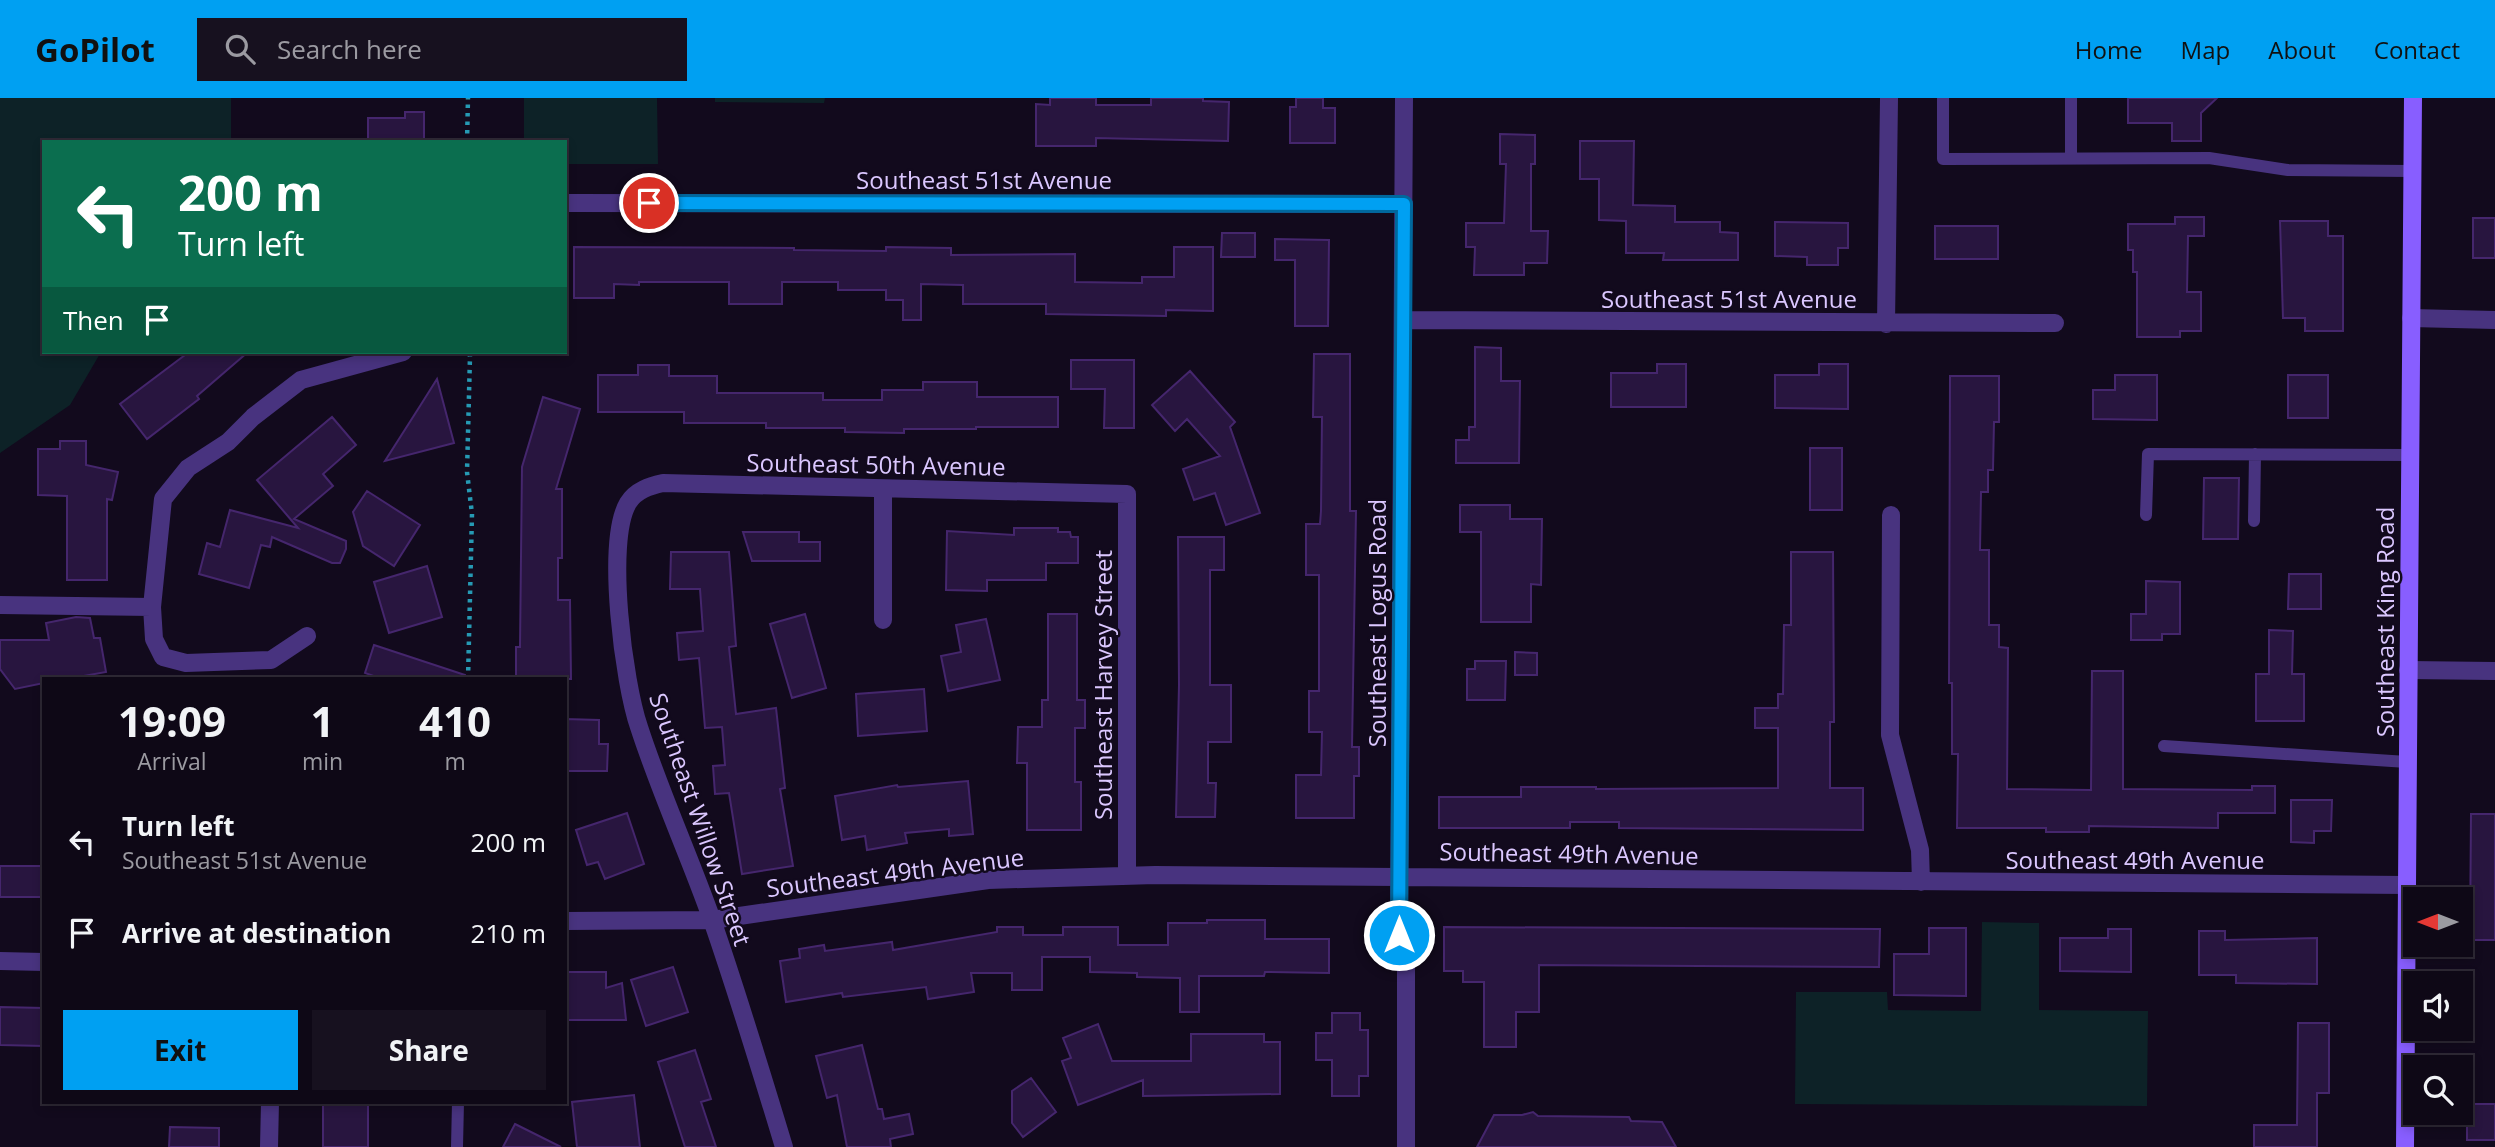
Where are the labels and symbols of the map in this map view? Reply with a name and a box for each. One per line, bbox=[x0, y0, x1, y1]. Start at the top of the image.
street label: Southeast 51st Avenue bbox=[856, 163, 1112, 196]
pin bbox=[619, 173, 679, 233]
street label: Southeast 51st Avenue bbox=[1601, 282, 1857, 315]
street label: Southeast 50th Avenue bbox=[746, 445, 1006, 483]
street label: Southeast Logus Road bbox=[1360, 499, 1393, 747]
street label: Southeast King Road bbox=[2368, 507, 2401, 737]
street label: Southeast Harvey Street bbox=[1086, 550, 1119, 820]
street label: Southeast Willow Street bbox=[642, 688, 760, 950]
street label: Southeast 49th Avenue bbox=[1439, 834, 1699, 872]
street label: Southeast 49th Avenue bbox=[764, 840, 1026, 904]
street label: Southeast 49th Avenue bbox=[2005, 843, 2265, 876]
north arrow bbox=[2403, 887, 2473, 957]
position arrow bbox=[1362, 898, 1436, 972]

